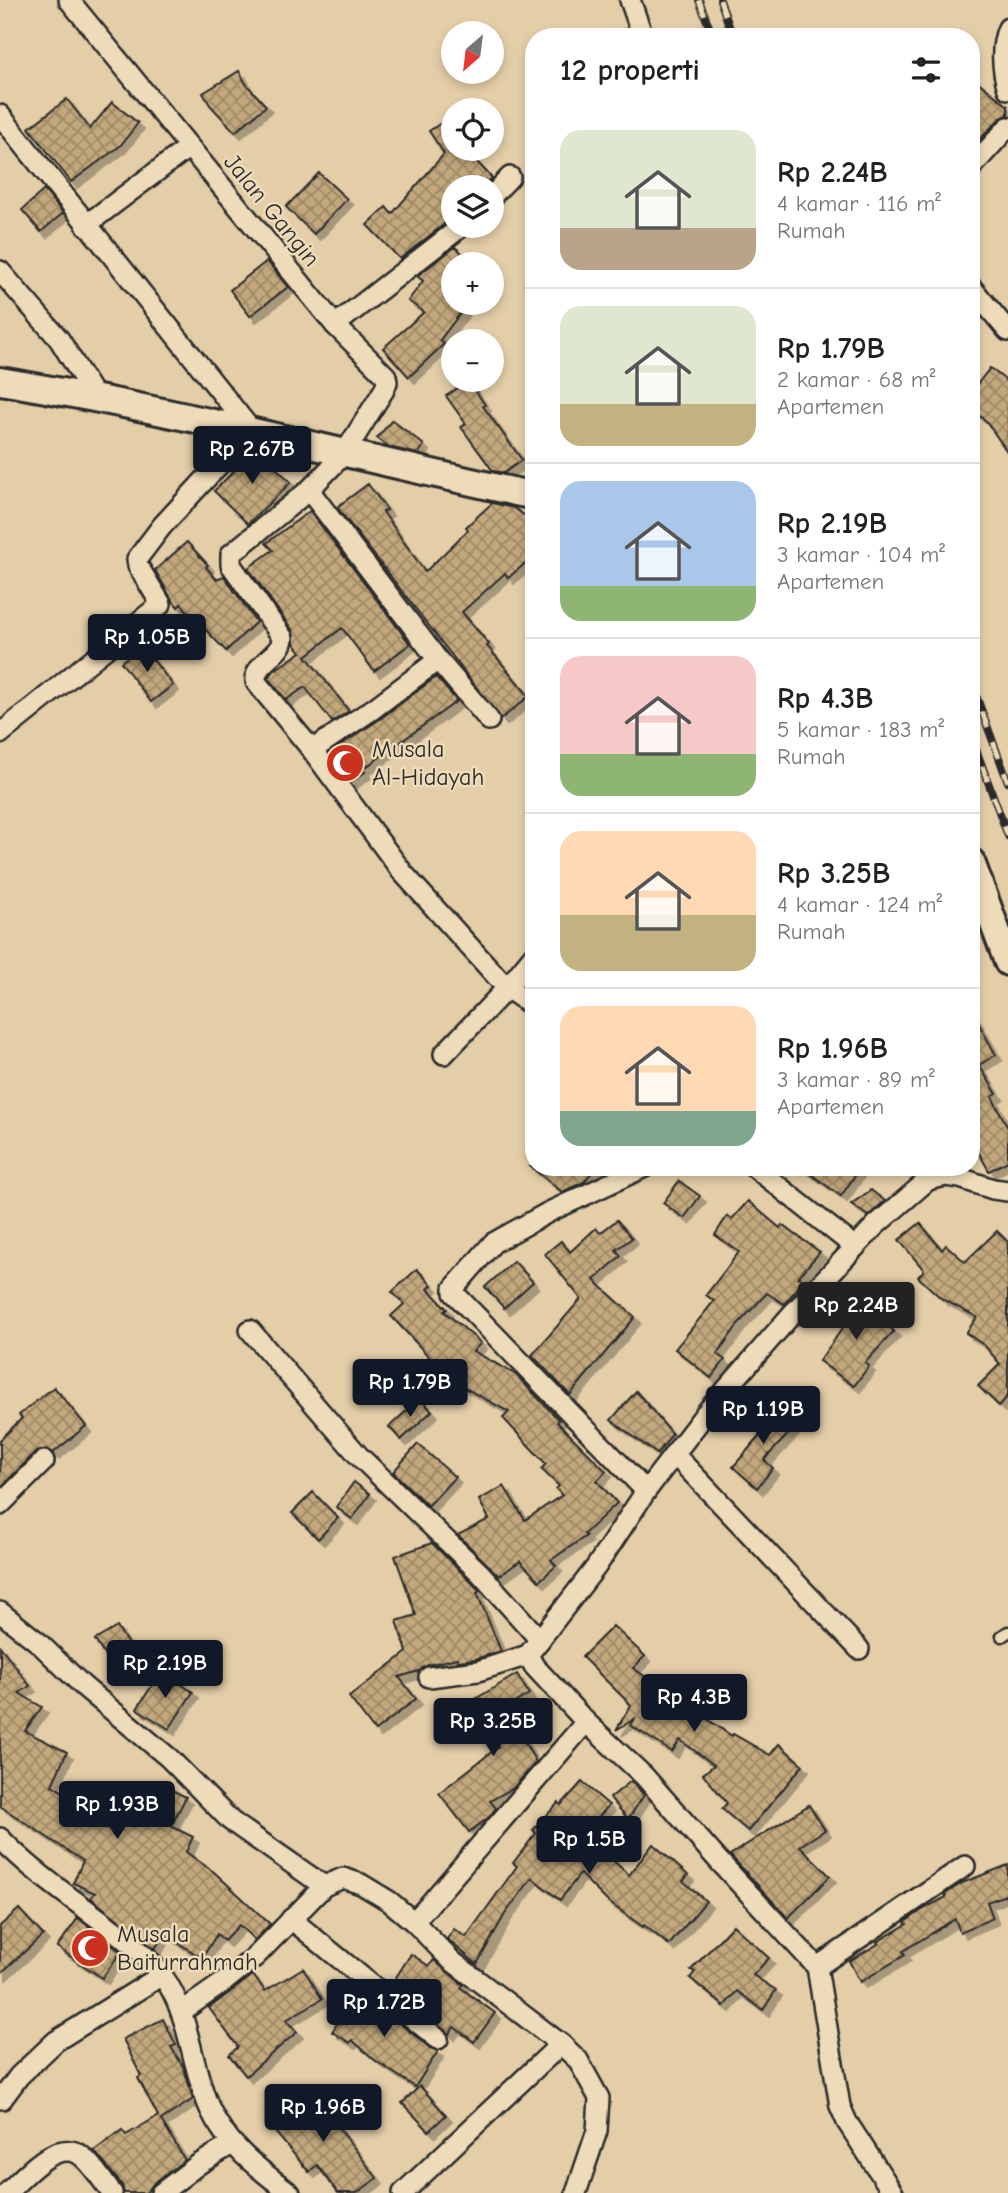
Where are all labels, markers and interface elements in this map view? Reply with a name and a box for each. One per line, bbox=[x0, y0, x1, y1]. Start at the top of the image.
north arrow bbox=[441, 21, 504, 84]
map controls bbox=[441, 21, 504, 392]
icon: filters bbox=[907, 51, 945, 89]
text: 12 properti bbox=[560, 53, 700, 88]
button: locate bbox=[441, 98, 504, 161]
street label: Jalan Gangin bbox=[218, 148, 326, 272]
text: Rp 2.24B bbox=[777, 155, 888, 190]
icon: home bbox=[616, 158, 700, 242]
button: layers bbox=[441, 175, 504, 238]
text: 4 kamar · 116 m² bbox=[777, 190, 941, 217]
text: Rumah bbox=[777, 217, 846, 244]
button: + bbox=[441, 252, 504, 315]
button: − bbox=[441, 329, 504, 392]
text: Rp 1.79B bbox=[777, 331, 885, 366]
icon: home bbox=[616, 334, 700, 418]
text: 2 kamar · 68 m² bbox=[777, 366, 935, 393]
text: Apartemen bbox=[777, 393, 884, 420]
pin: Rp 2.67B bbox=[180, 426, 324, 486]
text: Rp 2.67B bbox=[209, 435, 295, 462]
text: Rp 2.19B bbox=[777, 506, 887, 541]
icon: home bbox=[616, 509, 700, 593]
text: 3 kamar · 104 m² bbox=[777, 541, 945, 568]
text: Apartemen bbox=[777, 568, 884, 595]
pin: Rp 1.05B bbox=[75, 614, 219, 674]
text: Rp 1.05B bbox=[104, 623, 190, 650]
text: Rp 4.3B bbox=[777, 681, 873, 716]
icon: home bbox=[616, 684, 700, 768]
text: 5 kamar · 183 m² bbox=[777, 716, 944, 743]
place label: Musala Al-Hidayah bbox=[372, 735, 484, 791]
mosque icon: Musala Al-Hidayah bbox=[324, 742, 366, 784]
text: Rumah bbox=[777, 743, 846, 770]
text: Rp 3.25B bbox=[777, 856, 890, 891]
icon: home bbox=[616, 859, 700, 943]
text: 4 kamar · 124 m² bbox=[777, 891, 942, 918]
text: Rumah bbox=[777, 918, 846, 945]
text: Rp 1.96B bbox=[777, 1031, 888, 1066]
icon: home bbox=[616, 1034, 700, 1118]
text: 3 kamar · 89 m² bbox=[777, 1066, 935, 1093]
text: Apartemen bbox=[777, 1093, 884, 1120]
pin: Rp 2.24B bbox=[784, 1282, 928, 1342]
text: Rp 2.24B bbox=[814, 1291, 898, 1318]
pin: Rp 1.79B bbox=[338, 1360, 482, 1419]
text: Rp 1.79B bbox=[369, 1368, 451, 1395]
pin: Rp 1.19B bbox=[691, 1386, 835, 1446]
text: Rp 1.19B bbox=[722, 1395, 804, 1422]
pin: Rp 2.19B bbox=[93, 1640, 237, 1700]
text: Rp 2.19B bbox=[123, 1649, 207, 1676]
pin: Rp 4.3B bbox=[629, 1674, 759, 1734]
text: Rp 4.3B bbox=[657, 1683, 731, 1710]
pin: Rp 3.25B bbox=[421, 1698, 565, 1758]
text: Rp 3.25B bbox=[450, 1707, 536, 1734]
pin: Rp 1.93B bbox=[45, 1782, 189, 1841]
text: Rp 1.93B bbox=[75, 1790, 159, 1817]
pin: Rp 1.5B bbox=[524, 1816, 654, 1876]
text: Rp 1.5B bbox=[552, 1825, 626, 1852]
place label: Musala Baiturrahmah bbox=[117, 1920, 258, 1976]
mosque icon: Musala Baiturrahmah bbox=[69, 1927, 111, 1969]
pin: Rp 1.72B bbox=[312, 1980, 456, 2039]
text: Rp 1.72B bbox=[343, 1988, 425, 2015]
pin: Rp 1.96B bbox=[251, 2084, 395, 2144]
text: Rp 1.96B bbox=[281, 2093, 365, 2120]

